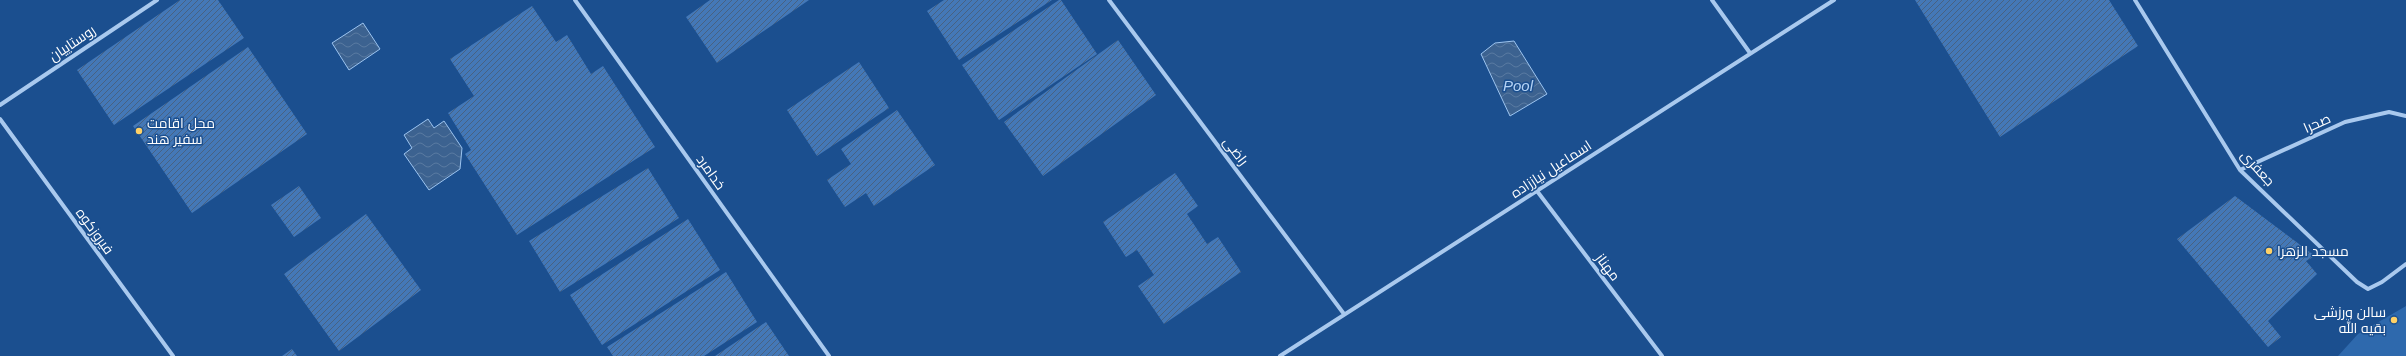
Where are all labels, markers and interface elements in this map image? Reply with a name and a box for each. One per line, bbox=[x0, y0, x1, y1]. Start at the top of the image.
street label: روستاییان bbox=[46, 22, 98, 64]
water label: Pool bbox=[1503, 77, 1534, 94]
street label: صحرا bbox=[2301, 110, 2333, 136]
place label: محل اقامت سفیر هند bbox=[147, 115, 215, 147]
marker: محل اقامت سفیر هند bbox=[134, 126, 144, 136]
street label: راضی bbox=[1220, 134, 1252, 168]
street label: اسماعیل نیاززاده bbox=[1508, 137, 1594, 201]
street label: جعفری bbox=[2238, 147, 2278, 189]
street label: خدامرد bbox=[693, 151, 729, 193]
street label: فیروزکوه bbox=[73, 205, 117, 257]
place label: مسجد الزهرا bbox=[2277, 243, 2349, 259]
marker: مسجد الزهرا bbox=[2264, 246, 2274, 256]
street label: مهناز bbox=[1592, 249, 1623, 284]
place label: سالن ورزشی بقیه الله bbox=[2314, 304, 2386, 336]
marker: سالن ورزشی بقیه الله bbox=[2389, 315, 2399, 325]

